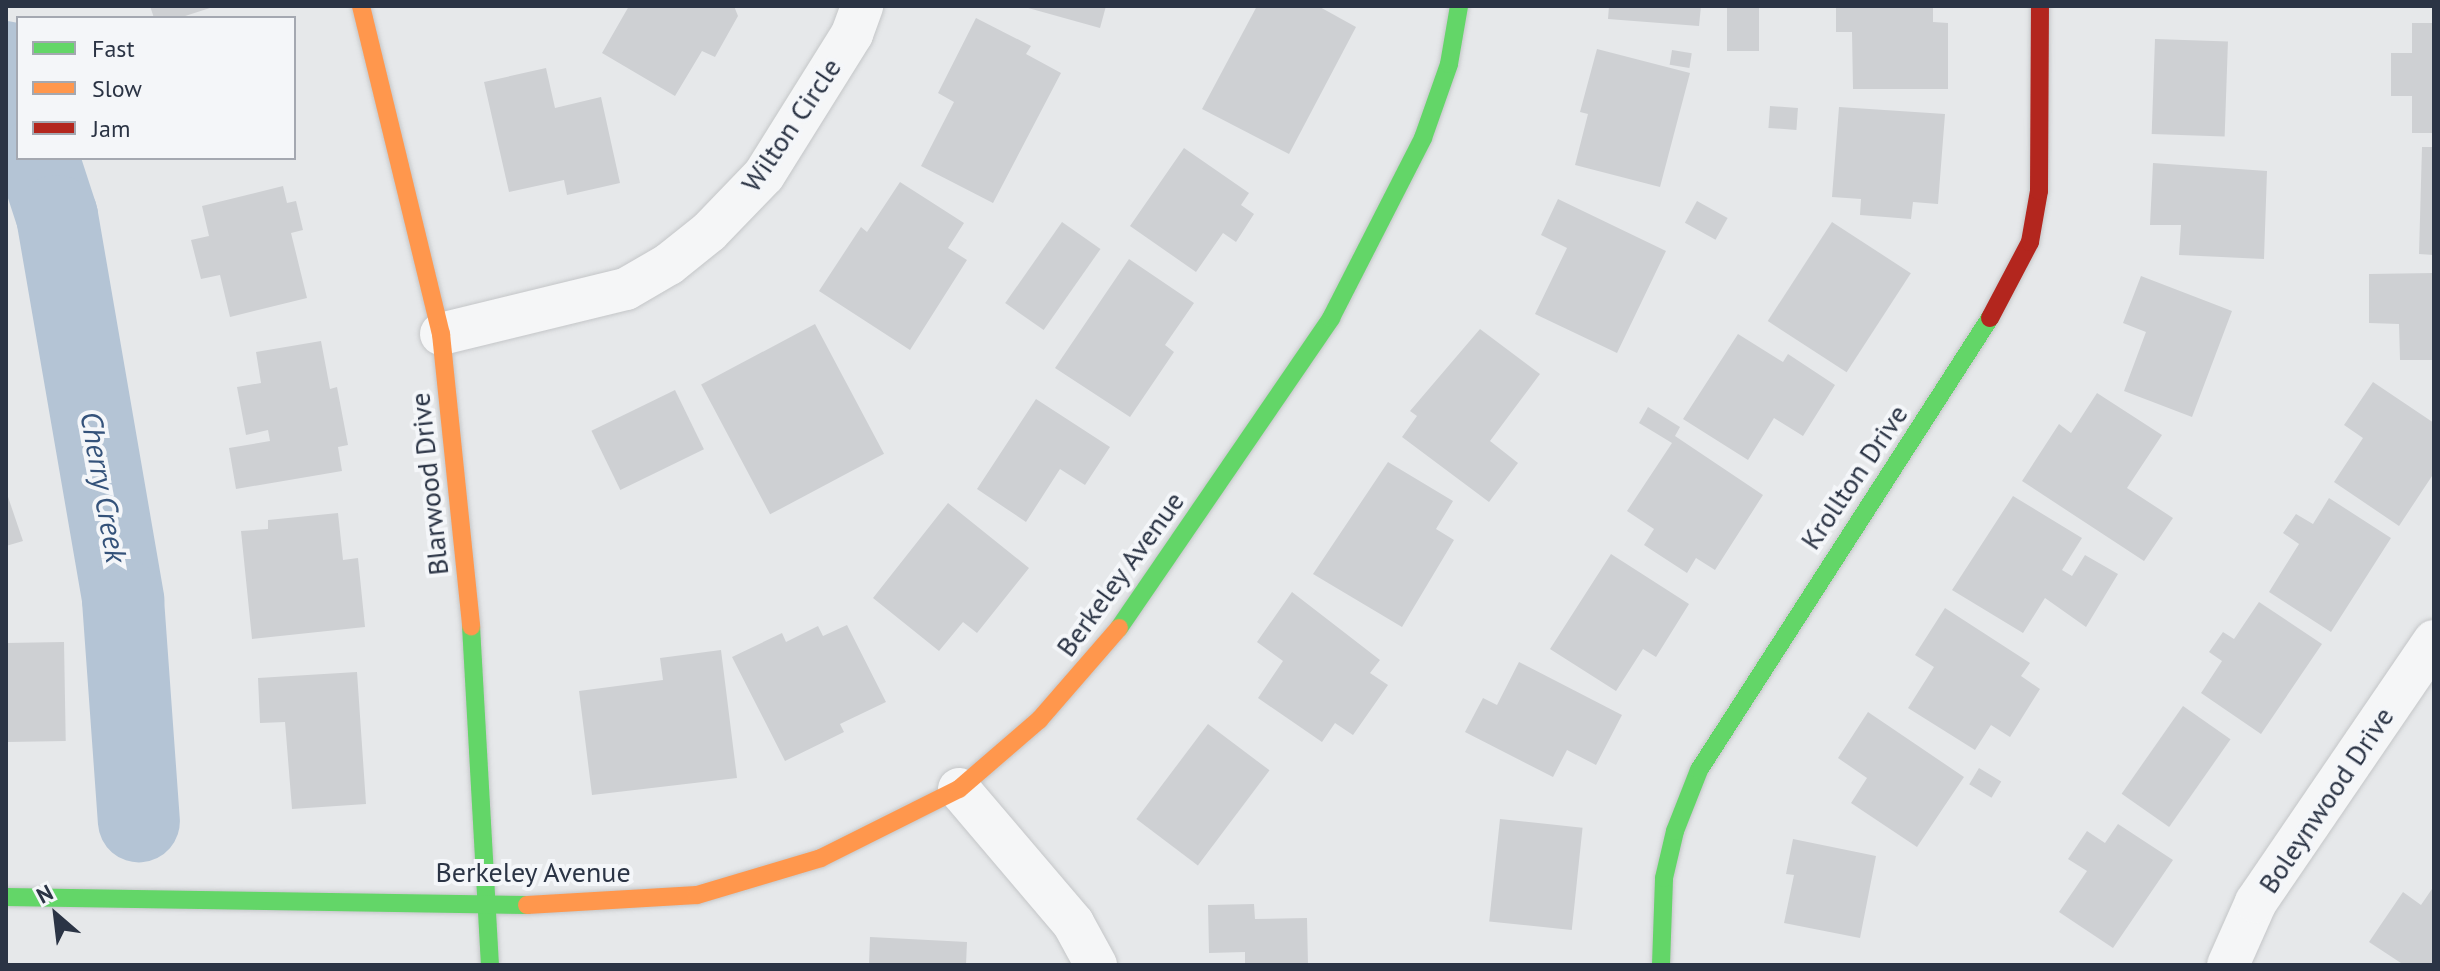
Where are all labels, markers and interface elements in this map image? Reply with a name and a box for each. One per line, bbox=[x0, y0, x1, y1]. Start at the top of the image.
legend bbox=[16, 16, 296, 160]
text: Fast bbox=[92, 33, 135, 64]
street label: Wilton Circle bbox=[734, 52, 848, 198]
text: Slow bbox=[92, 73, 142, 104]
text: Jam bbox=[92, 113, 130, 144]
street label: Blarwood Drive bbox=[403, 391, 455, 577]
street label: Krollton Drive bbox=[1793, 398, 1915, 556]
water label: Cherry Creek bbox=[73, 408, 135, 566]
street label: Berkeley Avenue bbox=[1048, 484, 1192, 664]
street label: Boleynwood Drive bbox=[2251, 701, 2401, 899]
street label: Berkeley Avenue bbox=[434, 855, 632, 889]
north arrow bbox=[16, 875, 96, 955]
text: N bbox=[32, 878, 58, 910]

